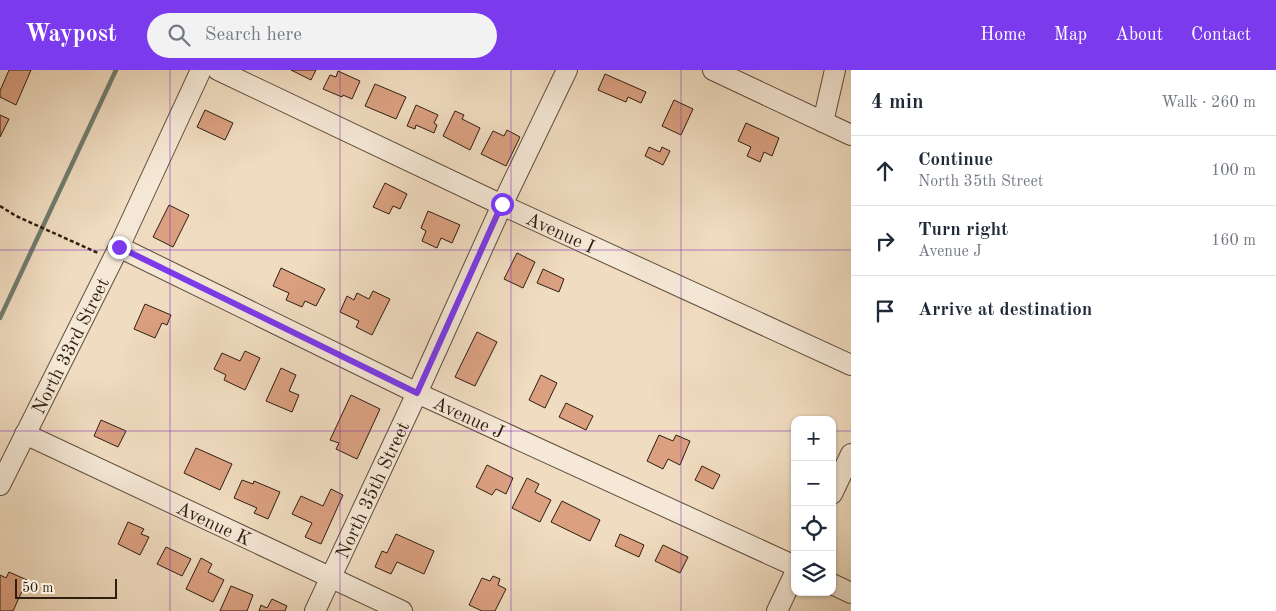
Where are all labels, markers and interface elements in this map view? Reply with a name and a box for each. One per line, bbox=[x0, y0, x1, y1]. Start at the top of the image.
search box bbox=[147, 13, 497, 58]
icon: search bbox=[165, 21, 193, 49]
text: Waypost bbox=[25, 23, 117, 47]
text: Search here bbox=[205, 26, 302, 45]
text: Home bbox=[980, 26, 1026, 44]
text: Map bbox=[1054, 26, 1087, 44]
text: About bbox=[1115, 26, 1163, 44]
text: Contact bbox=[1191, 26, 1251, 44]
text: 4 min bbox=[871, 92, 924, 113]
text: Walk · 260 m bbox=[1161, 95, 1256, 111]
text: Continue bbox=[918, 151, 993, 170]
icon: ahead bbox=[871, 157, 899, 185]
text: 100 m bbox=[1211, 163, 1256, 179]
text: North 35th Street bbox=[918, 174, 1043, 190]
route start bbox=[491, 193, 514, 216]
street label: Avenue I bbox=[522, 210, 597, 258]
text: Turn right bbox=[918, 221, 1008, 240]
icon: right bbox=[871, 227, 899, 255]
text: 160 m bbox=[1211, 233, 1256, 249]
route end bbox=[108, 236, 131, 259]
text: Avenue J bbox=[918, 244, 982, 260]
street label: North 33rd Street bbox=[30, 275, 114, 418]
icon: arrive bbox=[871, 297, 899, 325]
text: Arrive at destination bbox=[918, 301, 1092, 320]
street label: Avenue J bbox=[429, 395, 506, 444]
map controls bbox=[791, 416, 836, 596]
button: + bbox=[791, 416, 836, 461]
street label: North 35th Street bbox=[334, 419, 414, 562]
button: − bbox=[791, 461, 836, 506]
street label: Avenue K bbox=[173, 499, 253, 551]
button: locate bbox=[791, 506, 836, 551]
button: layers bbox=[791, 551, 836, 596]
scale bar bbox=[15, 576, 118, 599]
text: 50 m bbox=[22, 581, 53, 595]

